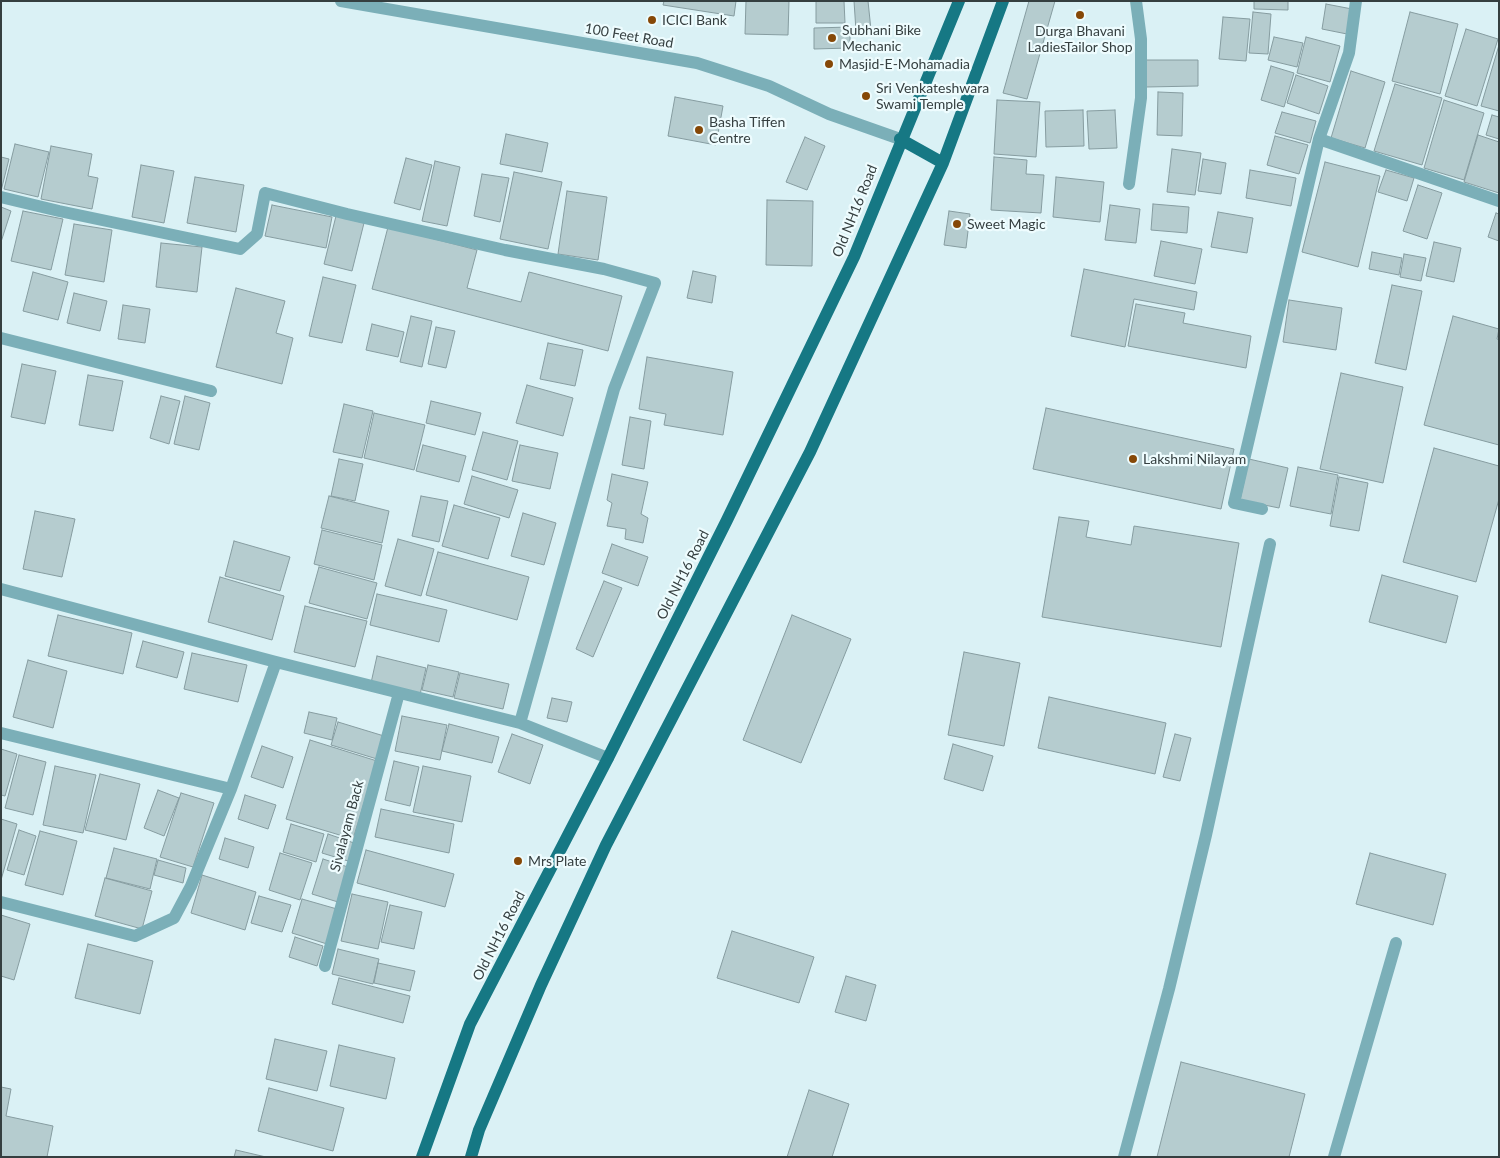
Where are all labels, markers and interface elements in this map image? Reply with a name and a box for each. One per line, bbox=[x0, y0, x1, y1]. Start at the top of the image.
marker: Durga Bhavani LadiesTailor Shop bbox=[1074, 9, 1086, 21]
place label: ICICI Bank bbox=[662, 12, 727, 28]
marker: ICICI Bank bbox=[646, 14, 658, 26]
street label: 100 Feet Road bbox=[583, 20, 675, 52]
place label: Subhani Bike Mechanic bbox=[842, 22, 921, 54]
place label: Durga Bhavani LadiesTailor Shop bbox=[1027, 23, 1133, 56]
marker: Subhani Bike Mechanic bbox=[826, 32, 838, 44]
place label: Masjid-E-Mohamadia bbox=[839, 56, 970, 72]
marker: Masjid-E-Mohamadia bbox=[823, 58, 835, 70]
place label: Sri Venkateshwara Swami Temple bbox=[876, 80, 989, 112]
marker: Sri Venkateshwara Swami Temple bbox=[860, 90, 872, 102]
place label: Basha Tiffen Centre bbox=[709, 114, 785, 146]
marker: Basha Tiffen Centre bbox=[693, 124, 705, 136]
street label: Old NH16 Road bbox=[829, 162, 881, 260]
place label: Sweet Magic bbox=[967, 216, 1046, 232]
marker: Sweet Magic bbox=[951, 218, 963, 230]
place label: Lakshmi Nilayam bbox=[1143, 451, 1246, 467]
marker: Lakshmi Nilayam bbox=[1127, 453, 1139, 465]
street label: Old NH16 Road bbox=[653, 528, 713, 622]
street label: Sivalayam Back bbox=[327, 779, 367, 873]
place label: Mrs Plate bbox=[528, 853, 587, 869]
marker: Mrs Plate bbox=[512, 855, 524, 867]
street label: Old NH16 Road bbox=[469, 889, 529, 983]

